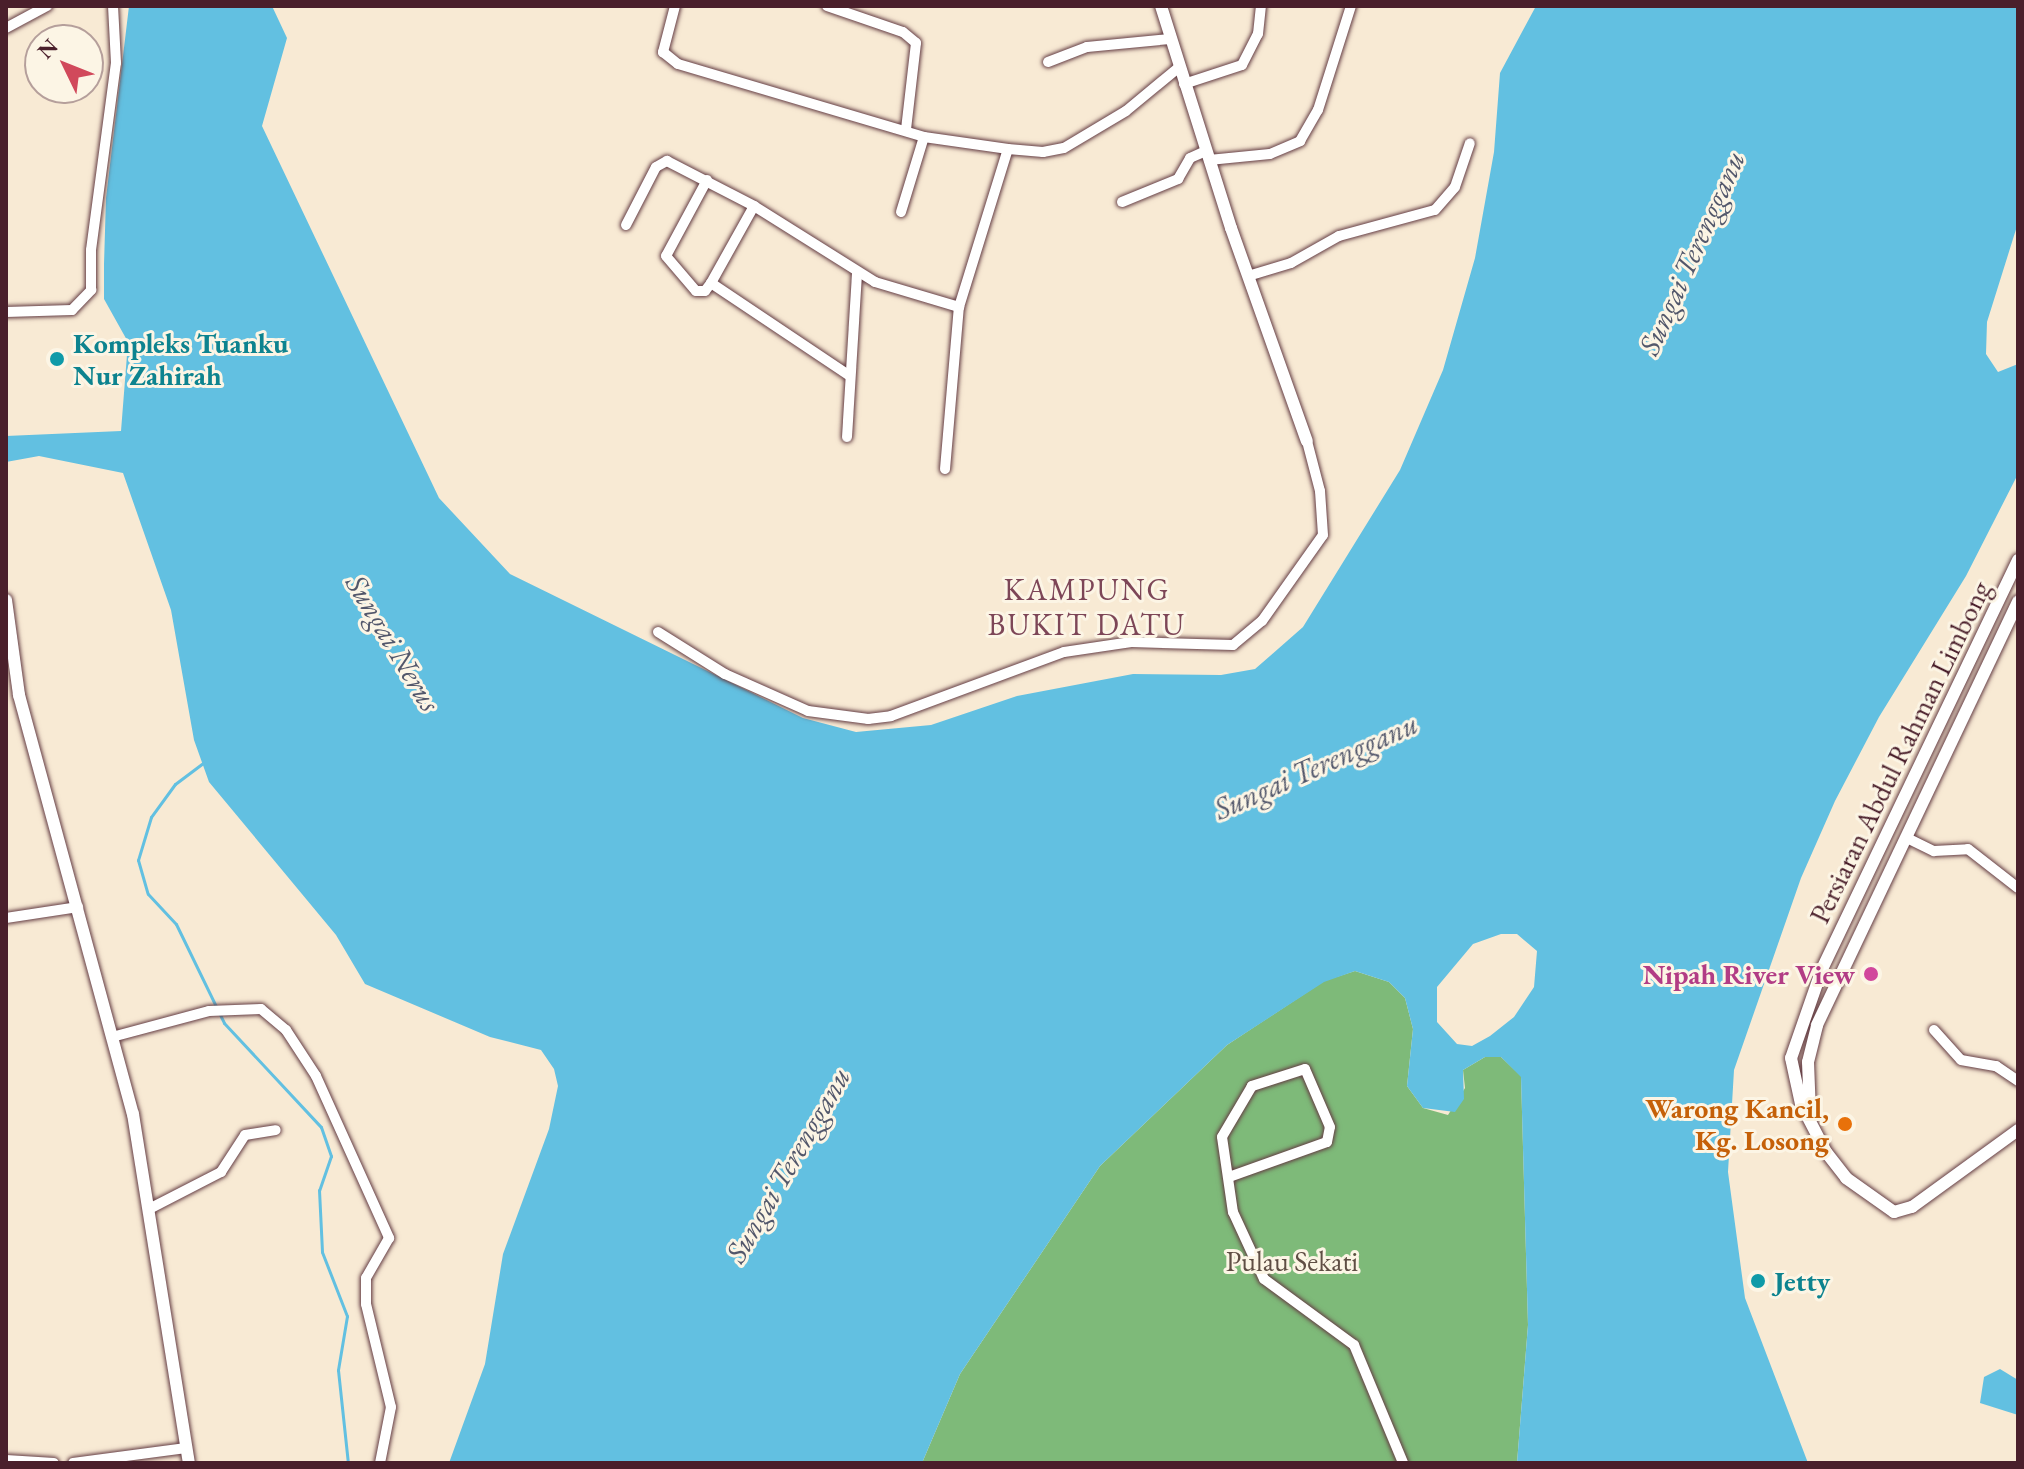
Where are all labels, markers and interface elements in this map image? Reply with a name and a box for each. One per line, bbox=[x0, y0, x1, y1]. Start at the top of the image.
north arrow bbox=[24, 24, 104, 104]
text: N bbox=[31, 32, 64, 65]
water label: Sungai Terengganu bbox=[1631, 146, 1753, 360]
place label: Kompleks Tuanku Nur Zahirah bbox=[73, 326, 288, 392]
marker: Kompleks Tuanku Nur Zahirah bbox=[48, 350, 66, 368]
water label: Sungai Nerus bbox=[338, 568, 448, 718]
district label: KAMPUNG BUKIT DATU bbox=[988, 572, 1186, 642]
street label: Persiaran Abdul Rahman Limbong bbox=[1802, 575, 1998, 929]
water label: Sungai Terengganu bbox=[1209, 706, 1423, 828]
place label: Nipah River View bbox=[1643, 957, 1855, 991]
marker: Nipah River View bbox=[1862, 965, 1880, 983]
water label: Sungai Terengganu bbox=[718, 1061, 858, 1269]
place label: Warong Kancil, Kg. Losong bbox=[1645, 1091, 1829, 1157]
marker: Warong Kancil, Kg. Losong bbox=[1836, 1115, 1854, 1133]
park label: Pulau Sekati bbox=[1226, 1244, 1358, 1278]
place label: Jetty bbox=[1774, 1264, 1830, 1298]
marker: Jetty bbox=[1749, 1272, 1767, 1290]

